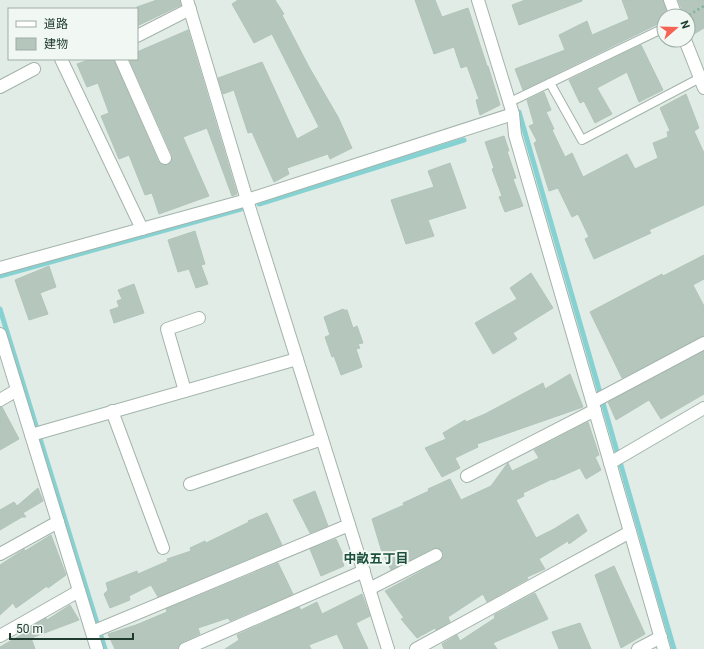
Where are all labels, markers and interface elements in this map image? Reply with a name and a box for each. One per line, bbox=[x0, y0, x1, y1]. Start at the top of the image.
legend bbox=[8, 8, 138, 60]
north arrow bbox=[656, 8, 696, 48]
text: 道路 bbox=[44, 17, 68, 31]
text: N bbox=[677, 19, 692, 31]
text: 建物 bbox=[44, 37, 68, 51]
district label: 中畝五丁目 bbox=[343, 551, 409, 566]
scale bar bbox=[10, 615, 133, 641]
text: 50 m bbox=[16, 622, 43, 636]

